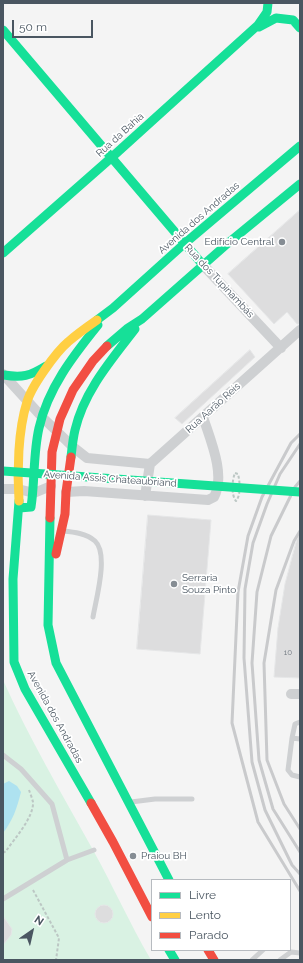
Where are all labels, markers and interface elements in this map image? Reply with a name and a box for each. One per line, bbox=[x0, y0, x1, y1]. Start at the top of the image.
scale bar bbox=[14, 12, 95, 38]
text: 50 m bbox=[19, 20, 47, 34]
street label: Rua da Bahia bbox=[94, 110, 146, 160]
street label: Avenida dos Andradas bbox=[156, 180, 242, 256]
place label: Edifício Central bbox=[204, 236, 274, 248]
marker: Edifício Central bbox=[277, 237, 287, 247]
street label: Rua dos Tupinambás bbox=[182, 242, 256, 320]
street label: Rua Aarão Reis bbox=[183, 380, 243, 436]
street label: Avenida Assis Chateaubriand bbox=[43, 468, 177, 490]
place label: Serraria Souza Pinto bbox=[182, 572, 236, 596]
marker: Serraria Souza Pinto bbox=[169, 579, 179, 589]
house number: 10 bbox=[284, 648, 292, 658]
street label: Avenida dos Andradas bbox=[25, 669, 85, 765]
place label: Praiou BH bbox=[141, 850, 187, 862]
marker: Praiou BH bbox=[128, 851, 138, 861]
legend bbox=[151, 879, 291, 951]
text: Livre bbox=[189, 888, 216, 902]
text: Lento bbox=[189, 908, 221, 922]
north arrow bbox=[12, 911, 52, 951]
text: N bbox=[32, 913, 46, 928]
text: Parado bbox=[189, 928, 228, 942]

